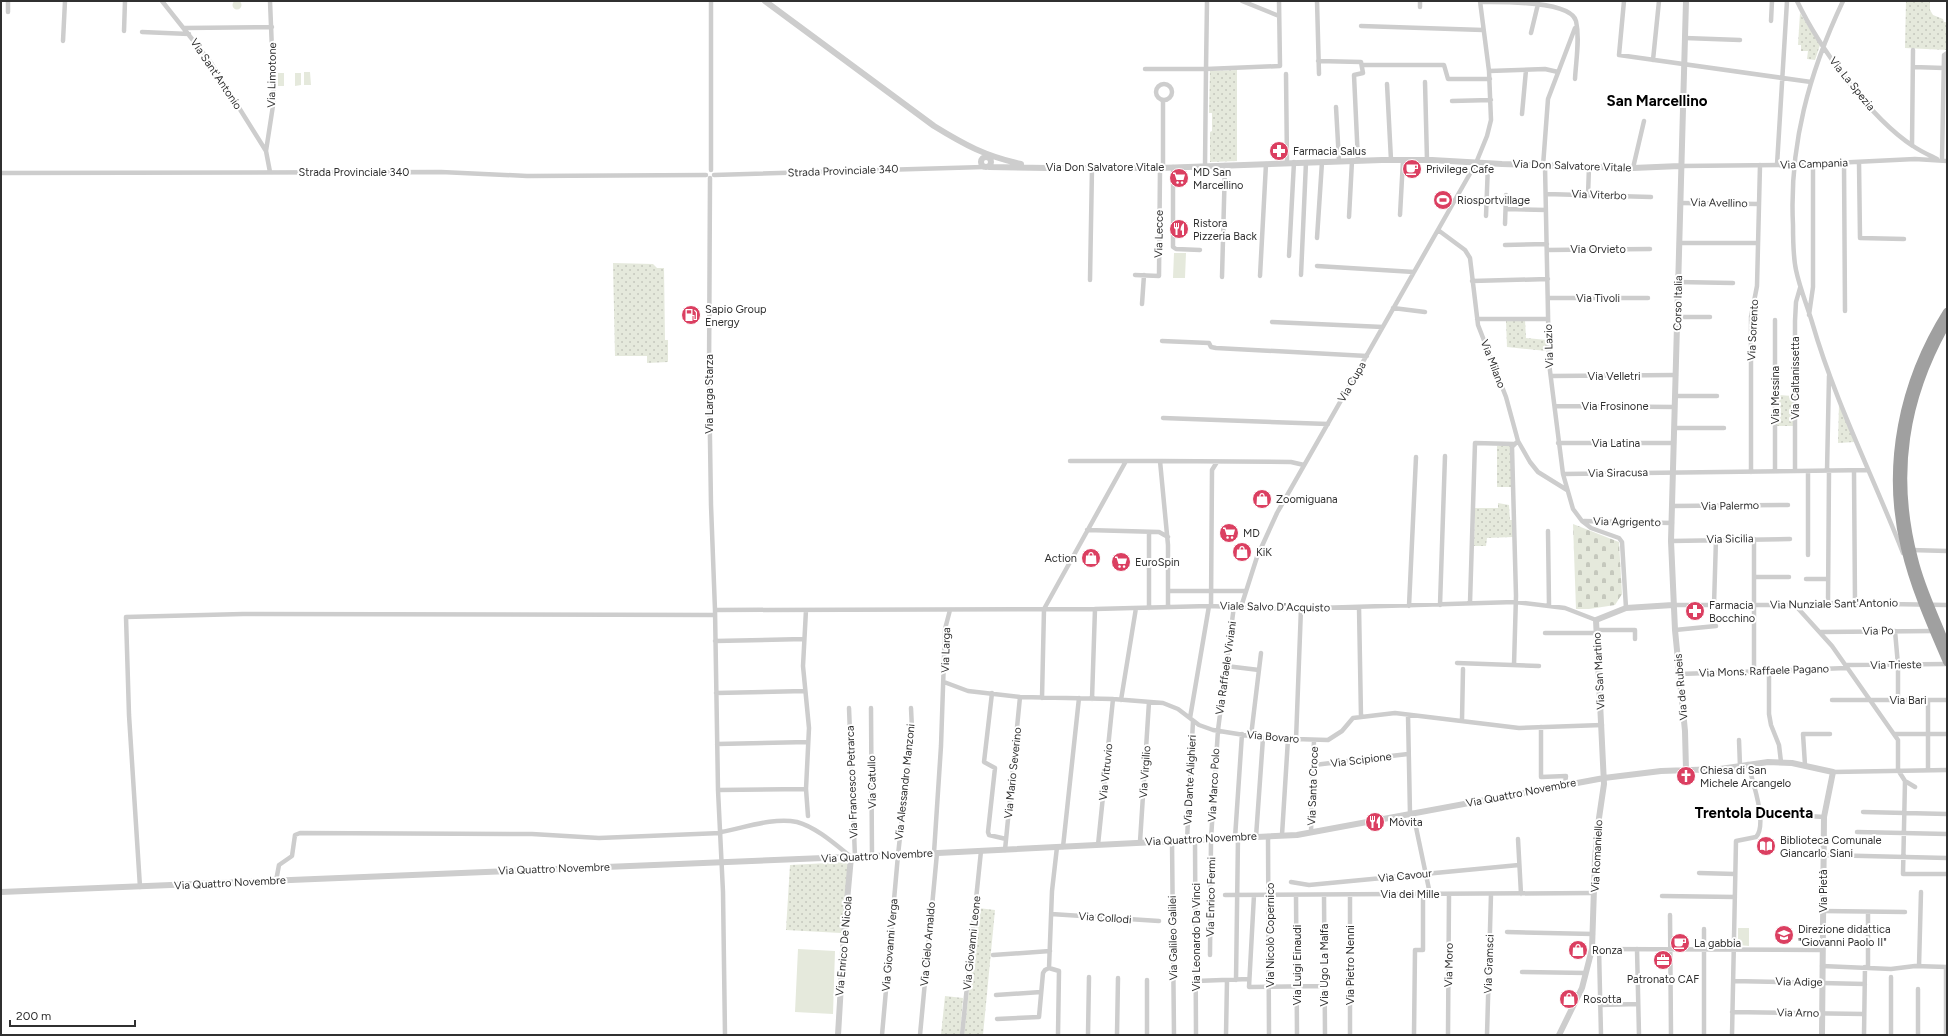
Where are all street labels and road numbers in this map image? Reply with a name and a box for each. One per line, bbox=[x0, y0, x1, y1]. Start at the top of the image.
street label: Via Sant'Antonio bbox=[188, 36, 244, 112]
street label: Via Limotone bbox=[265, 42, 279, 108]
street label: Via La Spezia bbox=[1826, 55, 1878, 113]
street label: Via Campania bbox=[1780, 156, 1848, 172]
street label: Via Don Salvatore Vitale bbox=[1513, 157, 1631, 175]
street label: Via Don Salvatore Vitale bbox=[1046, 161, 1164, 174]
street label: Strada Provinciale 340 bbox=[787, 163, 899, 179]
street label: Strada Provinciale 340 bbox=[299, 166, 409, 179]
street label: Via Viterbo bbox=[1571, 188, 1627, 202]
street label: Via Avellino bbox=[1690, 196, 1748, 210]
street label: Via Lecce bbox=[1152, 210, 1166, 258]
street label: Via Orvieto bbox=[1570, 243, 1626, 256]
street label: Corso Italia bbox=[1671, 275, 1685, 331]
street label: Via Tivoli bbox=[1576, 292, 1620, 305]
street label: Via Sorrento bbox=[1745, 299, 1761, 361]
street label: Via Lazio bbox=[1542, 324, 1556, 368]
street label: Via Caltanissetta bbox=[1789, 336, 1802, 420]
street label: Via Milano bbox=[1478, 338, 1508, 390]
street label: Via Larga Starza bbox=[703, 354, 716, 434]
street label: Via Cupa bbox=[1335, 359, 1369, 405]
street label: Via Messina bbox=[1769, 366, 1782, 424]
street label: Via Velletri bbox=[1588, 370, 1640, 383]
street label: Via Frosinone bbox=[1582, 400, 1648, 413]
street label: Via Latina bbox=[1592, 437, 1640, 450]
street label: Via Siracusa bbox=[1588, 466, 1648, 480]
street label: Via Palermo bbox=[1701, 499, 1759, 513]
street label: Via Agrigento bbox=[1593, 515, 1661, 529]
street label: Via Sicilia bbox=[1706, 532, 1754, 546]
street label: Via Nunziale Sant'Antonio bbox=[1770, 596, 1898, 612]
street label: Viale Salvo D'Acquisto bbox=[1220, 600, 1330, 614]
street label: Via Raffaele Viviani bbox=[1213, 620, 1239, 716]
street label: Via Po bbox=[1862, 624, 1894, 638]
street label: Via Larga bbox=[939, 627, 953, 673]
street label: Via San Martino bbox=[1590, 632, 1608, 710]
street label: Via de Rubeis bbox=[1672, 653, 1690, 721]
street label: Via Trieste bbox=[1870, 658, 1922, 672]
street label: Via Mons. Raffaele Pagano bbox=[1699, 662, 1829, 680]
street label: Via Bari bbox=[1889, 694, 1927, 707]
street label: Via Alessandro Manzoni bbox=[892, 723, 918, 841]
street label: Via Francesco Petrarca bbox=[844, 725, 860, 839]
street label: Via Mario Severino bbox=[1002, 727, 1024, 819]
street label: Via Bovaro bbox=[1246, 728, 1300, 746]
street label: Via Dante Alighieri bbox=[1181, 734, 1199, 826]
street label: Via Vitruvio bbox=[1097, 743, 1115, 801]
street label: Via Virgilio bbox=[1137, 745, 1153, 799]
street label: Via Santa Croce bbox=[1305, 746, 1321, 826]
street label: Via Marco Polo bbox=[1206, 748, 1222, 822]
street label: Via Scipione bbox=[1330, 750, 1392, 770]
street label: Via Catullo bbox=[865, 755, 879, 809]
street label: Via Quattro Novembre bbox=[1465, 776, 1577, 810]
street label: Via Romaniello bbox=[1589, 819, 1605, 893]
street label: Via Quattro Novembre bbox=[1145, 830, 1257, 848]
street label: Via Quattro Novembre bbox=[821, 847, 933, 865]
street label: Via Enrico Fermi bbox=[1204, 857, 1218, 937]
street label: Via Quattro Novembre bbox=[498, 861, 610, 877]
street label: Via Cavour bbox=[1378, 867, 1433, 885]
street label: Via Pietà bbox=[1817, 869, 1830, 913]
street label: Via Quattro Novembre bbox=[174, 874, 286, 892]
street label: Via Leonardo Da Vinci bbox=[1190, 883, 1203, 991]
street label: Via Nicolò Copernico bbox=[1264, 883, 1277, 987]
street label: Via dei Mille bbox=[1381, 888, 1439, 901]
street label: Via Giovanni Leone bbox=[961, 895, 983, 991]
street label: Via Galileo Galilei bbox=[1166, 895, 1180, 981]
street label: Via Enrico De Nicola bbox=[833, 896, 855, 996]
street label: Via Giovanni Verga bbox=[879, 898, 901, 992]
street label: Via Cielo Arnaldo bbox=[918, 901, 938, 987]
street label: Via Collodi bbox=[1078, 910, 1132, 926]
street label: Via Ugo La Malfa bbox=[1318, 924, 1331, 1006]
street label: Via Luigi Einaudi bbox=[1291, 925, 1304, 1005]
street label: Via Pietro Nenni bbox=[1344, 925, 1357, 1005]
street label: Via Gramsci bbox=[1481, 934, 1497, 994]
street label: Via Moro bbox=[1442, 943, 1456, 987]
street label: Via Adige bbox=[1775, 975, 1823, 989]
street label: Via Arno bbox=[1777, 1006, 1819, 1020]

